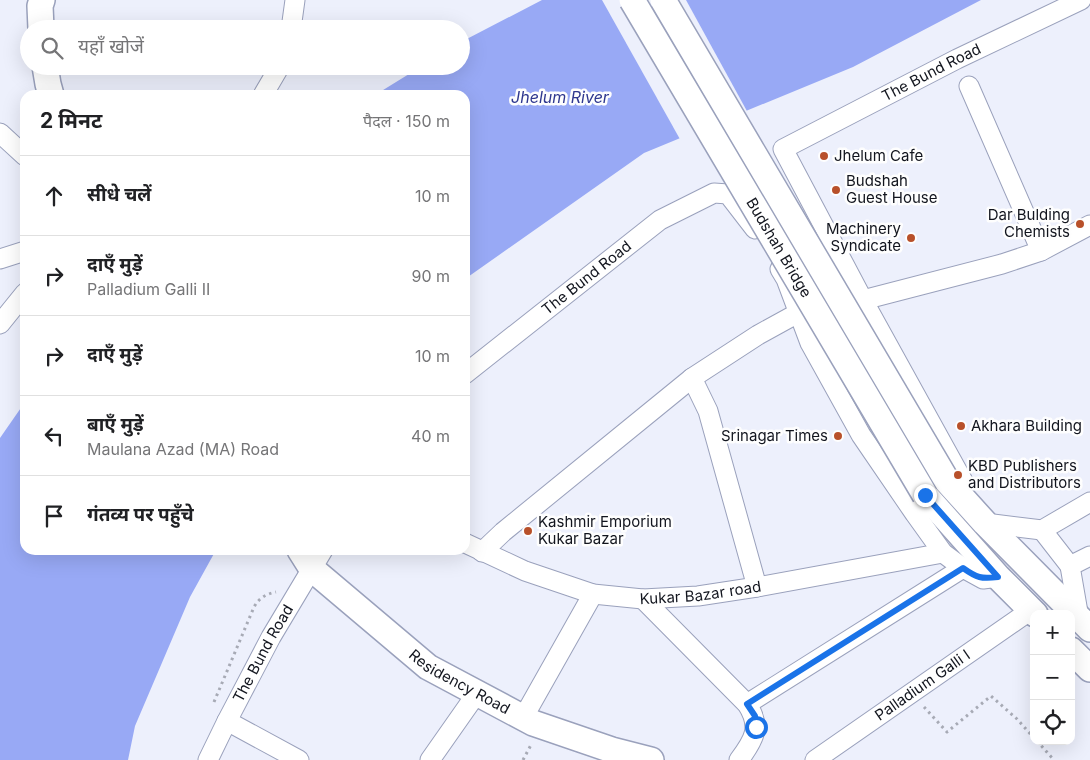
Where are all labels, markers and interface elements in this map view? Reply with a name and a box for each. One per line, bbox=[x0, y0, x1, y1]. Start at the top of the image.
search box bbox=[20, 20, 470, 75]
icon: search bbox=[38, 34, 66, 62]
text: यहाँ खोजें bbox=[78, 35, 144, 58]
street label: The Bund Road bbox=[878, 39, 984, 105]
water label: Jhelum River bbox=[511, 87, 610, 107]
text: 2 मिनट bbox=[40, 108, 102, 133]
text: पैदल · 150 m bbox=[363, 111, 450, 131]
place label: Jhelum Cafe bbox=[834, 146, 923, 165]
marker: Jhelum Cafe bbox=[818, 150, 830, 162]
place label: Budshah Guest House bbox=[846, 171, 938, 207]
icon: ahead bbox=[40, 182, 68, 210]
text: सीधे चलें bbox=[87, 183, 151, 206]
marker: Budshah Guest House bbox=[830, 184, 842, 196]
text: 10 m bbox=[415, 186, 450, 206]
street label: Budshah Bridge bbox=[742, 194, 816, 301]
place label: Dar Bulding Chemists bbox=[988, 205, 1070, 241]
marker: Dar Bulding Chemists bbox=[1074, 218, 1086, 230]
place label: Machinery Syndicate bbox=[826, 219, 902, 255]
marker: Machinery Syndicate bbox=[905, 232, 917, 244]
street label: The Bund Road bbox=[538, 236, 635, 319]
text: दाएँ मुड़ें bbox=[87, 253, 143, 276]
icon: right bbox=[40, 262, 68, 290]
text: 90 m bbox=[411, 266, 450, 286]
text: Palladium Galli II bbox=[87, 279, 210, 299]
icon: right bbox=[40, 342, 68, 370]
text: दाएँ मुड़ें bbox=[87, 343, 143, 366]
text: 10 m bbox=[415, 346, 450, 366]
text: बाएँ मुड़ें bbox=[87, 413, 144, 436]
place label: Akhara Building bbox=[971, 416, 1082, 435]
marker: Akhara Building bbox=[955, 420, 967, 432]
icon: left bbox=[40, 422, 68, 450]
text: 40 m bbox=[411, 426, 450, 446]
place label: Srinagar Times bbox=[721, 426, 828, 445]
marker: Srinagar Times bbox=[832, 430, 844, 442]
text: Maulana Azad (MA) Road bbox=[87, 439, 279, 459]
place label: KBD Publishers and Distributors bbox=[968, 456, 1081, 492]
marker: KBD Publishers and Distributors bbox=[952, 469, 964, 481]
route end bbox=[914, 484, 937, 507]
icon: arrive bbox=[40, 502, 68, 530]
text: गंतव्य पर पहुँचे bbox=[87, 503, 194, 526]
place label: Kashmir Emporium Kukar Bazar bbox=[538, 512, 672, 548]
marker: Kashmir Emporium Kukar Bazar bbox=[522, 525, 534, 537]
street label: Kukar Bazar road bbox=[639, 577, 762, 608]
street label: The Bund Road bbox=[228, 601, 297, 705]
map controls bbox=[1030, 610, 1075, 745]
button: + bbox=[1030, 610, 1075, 655]
street label: Residency Road bbox=[405, 645, 513, 718]
street label: Palladium Galli I bbox=[871, 645, 974, 725]
button: − bbox=[1030, 655, 1075, 700]
button: locate bbox=[1030, 700, 1075, 745]
route start bbox=[745, 716, 768, 739]

